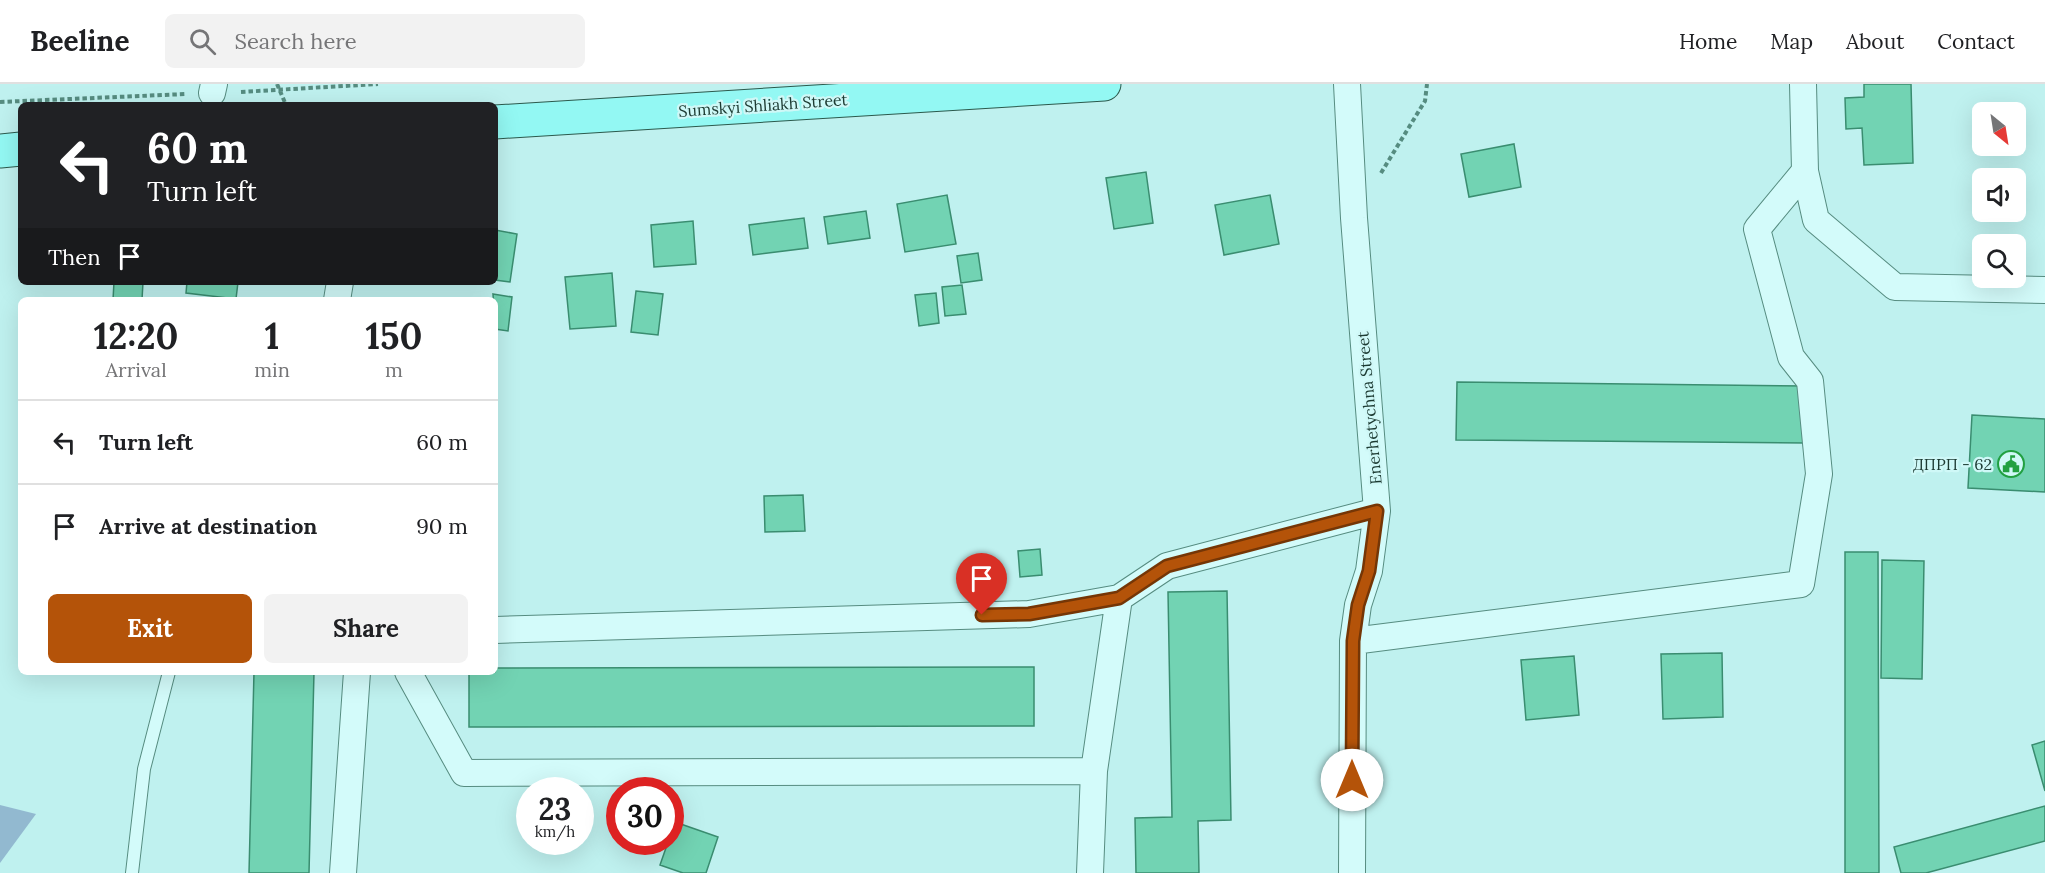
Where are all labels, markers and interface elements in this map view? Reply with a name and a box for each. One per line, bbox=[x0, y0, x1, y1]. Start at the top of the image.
search box bbox=[165, 14, 585, 68]
text: Beeline bbox=[30, 23, 129, 59]
icon: search bbox=[186, 25, 219, 58]
text: Search here bbox=[234, 27, 357, 55]
text: Home bbox=[1679, 28, 1737, 55]
text: Map bbox=[1770, 28, 1813, 55]
text: About bbox=[1846, 28, 1904, 55]
text: Contact bbox=[1937, 28, 2015, 55]
street label: Sumskyi Shliakh Street bbox=[678, 89, 849, 121]
north arrow bbox=[1972, 102, 2026, 156]
map controls bbox=[1972, 102, 2026, 288]
text: 60 m bbox=[147, 121, 248, 175]
icon: left bbox=[48, 126, 126, 204]
button: sound bbox=[1972, 168, 2026, 222]
text: Turn left bbox=[147, 174, 257, 208]
button: search bbox=[1972, 234, 2026, 288]
icon: arrive bbox=[113, 240, 146, 273]
text: Then bbox=[48, 243, 101, 271]
text: 12:20 bbox=[94, 313, 179, 359]
text: 1 bbox=[265, 313, 279, 359]
text: 150 bbox=[365, 313, 422, 359]
street label: Enerhetychna Street bbox=[1352, 330, 1386, 485]
text: Arrival bbox=[106, 357, 167, 382]
text: min bbox=[254, 357, 290, 382]
text: m bbox=[385, 357, 403, 382]
icon: left bbox=[48, 426, 81, 459]
text: Turn left bbox=[99, 428, 193, 456]
text: 60 m bbox=[416, 428, 468, 456]
public building icon: ДПРП - 62 bbox=[1996, 449, 2026, 479]
place label: ДПРП - 62 bbox=[1913, 454, 1992, 474]
icon: arrive bbox=[48, 510, 81, 543]
text: Arrive at destination bbox=[99, 512, 317, 540]
text: 90 m bbox=[416, 512, 468, 540]
pin bbox=[956, 553, 1007, 615]
icon: arrive bbox=[965, 562, 998, 595]
button: Exit bbox=[48, 594, 252, 663]
button: Share bbox=[264, 594, 468, 663]
position arrow bbox=[1320, 748, 1384, 812]
speed limit sign: 30 bbox=[606, 777, 684, 855]
text: 23 bbox=[539, 790, 571, 828]
text: km/h bbox=[535, 822, 575, 841]

